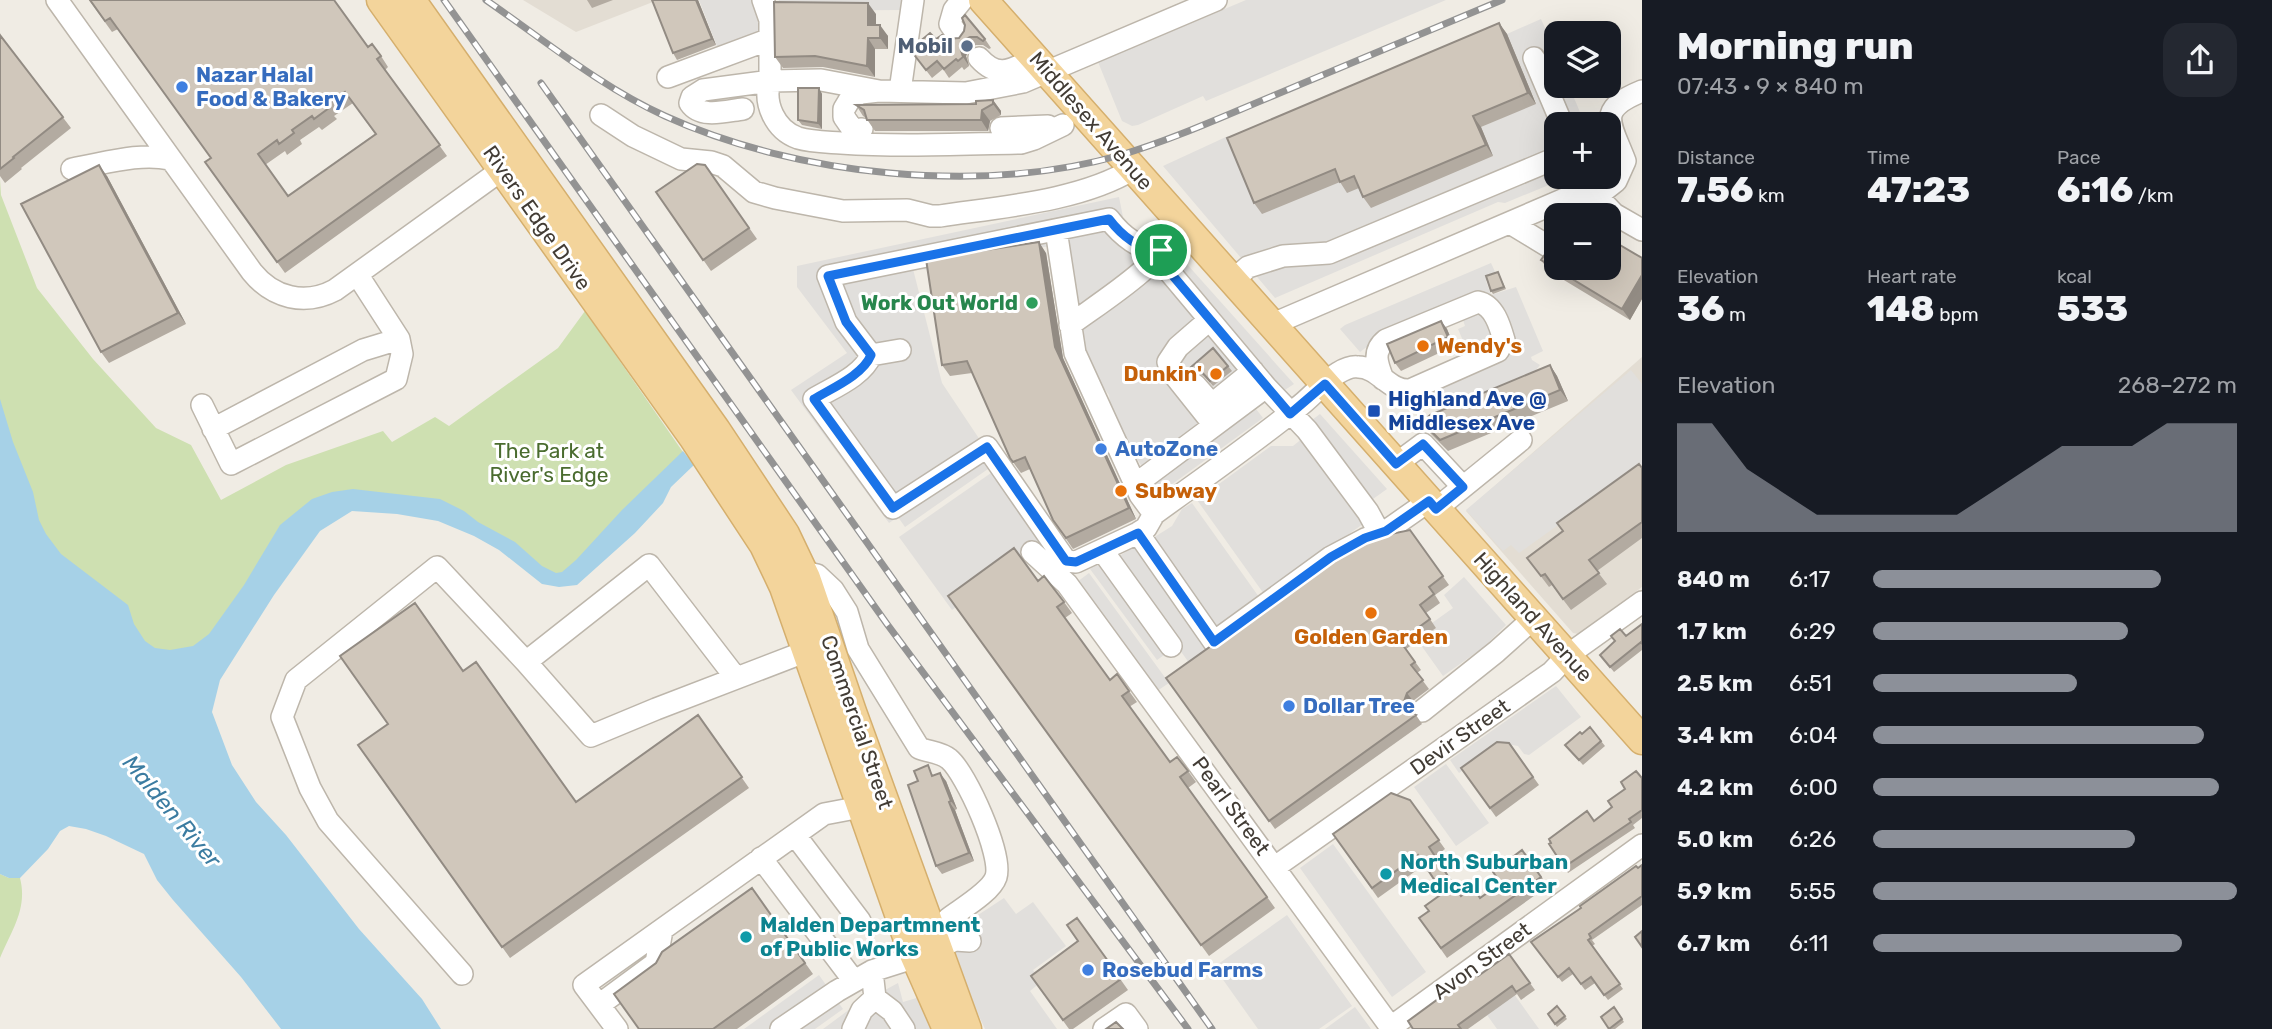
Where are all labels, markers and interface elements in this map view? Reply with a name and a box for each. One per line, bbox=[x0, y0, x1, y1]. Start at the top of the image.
map controls bbox=[1544, 21, 1621, 280]
button: layers bbox=[1544, 21, 1621, 98]
text: Morning run bbox=[1677, 23, 1914, 69]
button: share bbox=[2163, 23, 2237, 97]
place label: Mobil bbox=[898, 33, 953, 58]
marker: Mobil bbox=[959, 38, 975, 54]
street label: Middlesex Avenue bbox=[1024, 46, 1158, 195]
place label: Nazar Halal Food & Bakery bbox=[196, 62, 346, 111]
text: 07:43 · 9 × 840 m bbox=[1677, 72, 1864, 100]
marker: Nazar Halal Food & Bakery bbox=[174, 79, 190, 95]
button: + bbox=[1544, 112, 1621, 189]
street label: Rivers Edge Drive bbox=[478, 141, 597, 295]
text: Distance bbox=[1677, 146, 1755, 169]
text: Time bbox=[1867, 146, 1910, 169]
text: Pace bbox=[2057, 146, 2101, 169]
text: 7.56 bbox=[1677, 169, 1753, 211]
text: 47:23 bbox=[1867, 169, 1970, 211]
text: 6:16 bbox=[2057, 169, 2133, 211]
text: km bbox=[1753, 184, 1785, 207]
text: /km bbox=[2133, 184, 2174, 207]
button: − bbox=[1544, 203, 1621, 280]
pin bbox=[1131, 220, 1191, 280]
icon: arrive bbox=[1142, 231, 1180, 269]
text: Elevation bbox=[1677, 265, 1758, 288]
text: Heart rate bbox=[1867, 265, 1957, 288]
text: kcal bbox=[2057, 265, 2092, 288]
text: 36 bbox=[1677, 288, 1724, 330]
text: 148 bbox=[1867, 288, 1935, 330]
text: 533 bbox=[2057, 288, 2128, 330]
place label: Work Out World bbox=[861, 290, 1018, 315]
marker: Work Out World bbox=[1024, 295, 1040, 311]
text: m bbox=[1724, 303, 1746, 326]
text: bpm bbox=[1935, 303, 1979, 326]
place label: Wendy's bbox=[1437, 333, 1522, 358]
marker: Wendy's bbox=[1415, 338, 1431, 354]
place label: Dunkin' bbox=[1124, 361, 1202, 386]
marker: Dunkin' bbox=[1208, 366, 1224, 382]
text: Elevation bbox=[1677, 371, 1776, 399]
text: 268–272 m bbox=[2118, 371, 2237, 399]
place label: Highland Ave @ Middlesex Ave bbox=[1388, 386, 1547, 435]
marker: Highland Ave @ Middlesex Ave bbox=[1366, 403, 1382, 419]
place label: AutoZone bbox=[1115, 436, 1218, 461]
park label: The Park at River's Edge bbox=[489, 438, 609, 487]
marker: AutoZone bbox=[1093, 441, 1109, 457]
place label: Subway bbox=[1135, 478, 1218, 503]
marker: Subway bbox=[1113, 483, 1129, 499]
street label: Highland Avenue bbox=[1469, 547, 1598, 687]
text: 840 m bbox=[1677, 565, 1750, 593]
text: 6:17 bbox=[1789, 565, 1830, 593]
marker: Golden Garden bbox=[1363, 605, 1379, 621]
text: 1.7 km bbox=[1677, 617, 1747, 645]
text: 6:29 bbox=[1789, 617, 1836, 645]
place label: Golden Garden bbox=[1294, 624, 1448, 649]
street label: Commercial Street bbox=[816, 632, 899, 812]
text: 2.5 km bbox=[1677, 669, 1753, 697]
text: 6:51 bbox=[1789, 669, 1832, 697]
place label: Dollar Tree bbox=[1303, 693, 1415, 718]
street label: Devir Street bbox=[1405, 693, 1514, 780]
marker: Dollar Tree bbox=[1281, 698, 1297, 714]
text: 3.4 km bbox=[1677, 721, 1754, 749]
text: 6:04 bbox=[1789, 721, 1838, 749]
water label: Malden River bbox=[117, 749, 228, 874]
street label: Pearl Street bbox=[1187, 752, 1276, 860]
text: 4.2 km bbox=[1677, 773, 1753, 801]
text: 6:00 bbox=[1789, 773, 1838, 801]
text: 5.0 km bbox=[1677, 825, 1753, 853]
text: 6:26 bbox=[1789, 825, 1836, 853]
place label: North Suburban Medical Center bbox=[1400, 849, 1568, 898]
marker: North Suburban Medical Center bbox=[1378, 866, 1394, 882]
text: 5.9 km bbox=[1677, 877, 1752, 905]
text: 5:55 bbox=[1789, 877, 1836, 905]
place label: Malden Departmnent of Public Works bbox=[760, 912, 981, 961]
street label: Avon Street bbox=[1428, 917, 1536, 1005]
marker: Malden Departmnent of Public Works bbox=[738, 929, 754, 945]
text: 6.7 km bbox=[1677, 929, 1750, 957]
text: 6:11 bbox=[1789, 929, 1828, 957]
place label: Rosebud Farms bbox=[1102, 957, 1263, 982]
marker: Rosebud Farms bbox=[1080, 962, 1096, 978]

